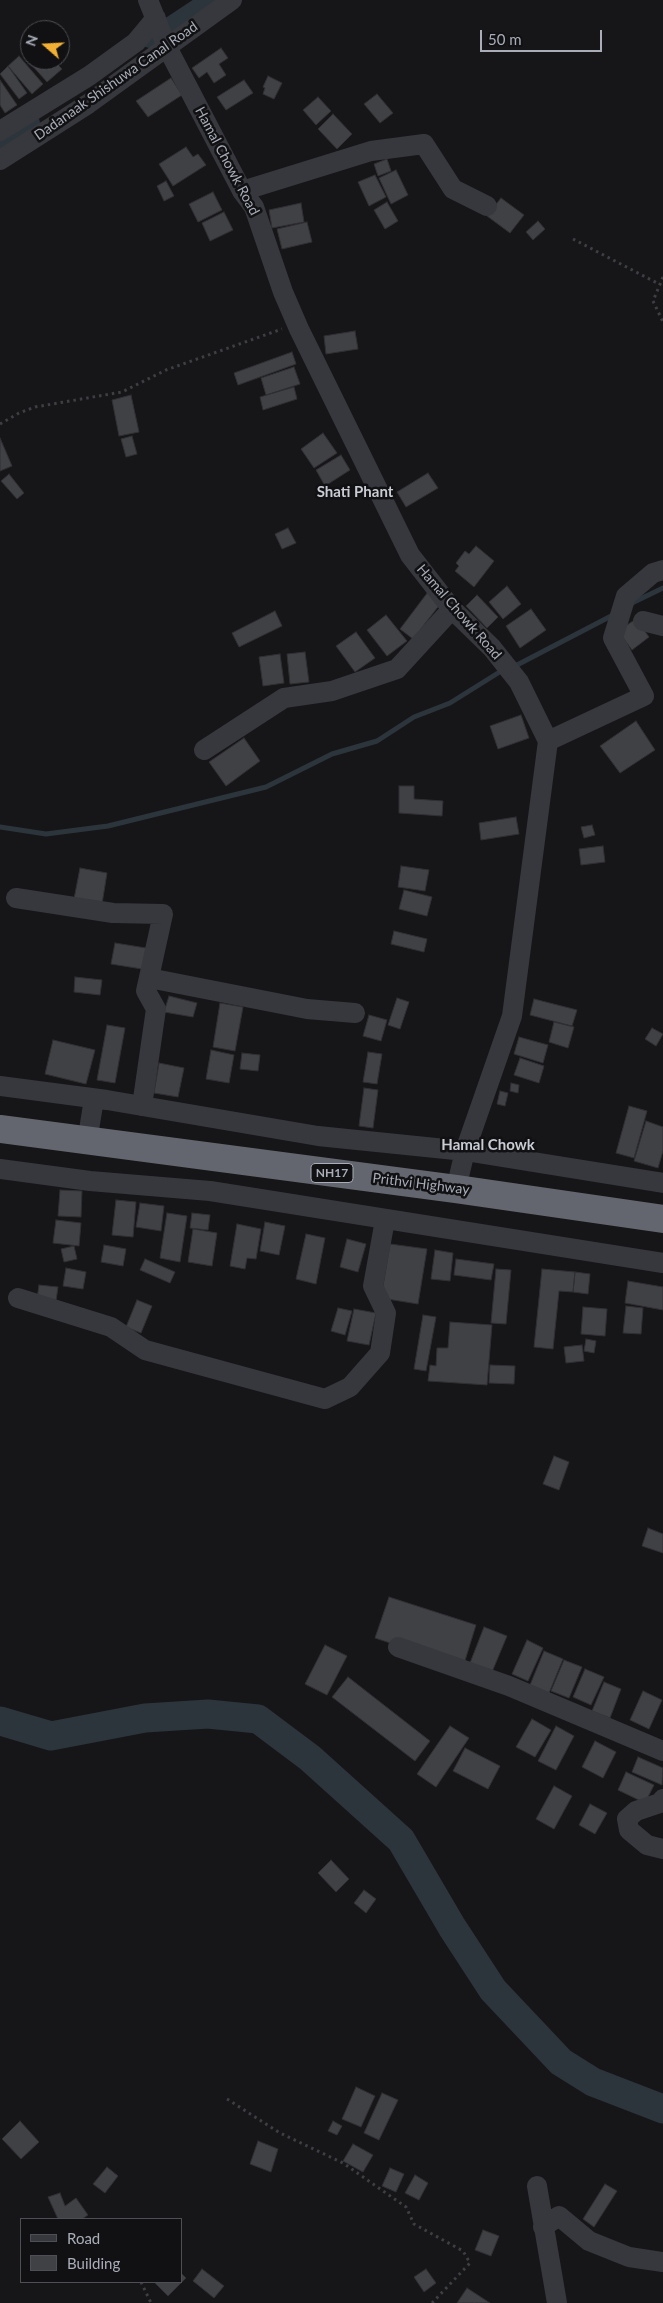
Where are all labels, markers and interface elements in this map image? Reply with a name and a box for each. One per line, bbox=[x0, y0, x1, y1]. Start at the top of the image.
street label: Dadanaak Shishuwa Canal Road bbox=[31, 18, 201, 144]
north arrow bbox=[20, 20, 70, 70]
scale bar bbox=[483, 20, 606, 52]
text: 50 m bbox=[488, 30, 522, 48]
text: N bbox=[21, 32, 41, 48]
street label: Hamal Chowk Road bbox=[191, 104, 263, 218]
district label: Shati Phant bbox=[317, 483, 393, 501]
street label: Hamal Chowk Road bbox=[413, 561, 505, 663]
district label: Hamal Chowk bbox=[441, 1136, 535, 1154]
road number: NH17 bbox=[311, 1164, 353, 1182]
street label: Prithvi Highway bbox=[372, 1170, 470, 1198]
legend bbox=[20, 2218, 182, 2283]
text: Road bbox=[67, 2229, 100, 2247]
text: Building bbox=[67, 2254, 120, 2272]

